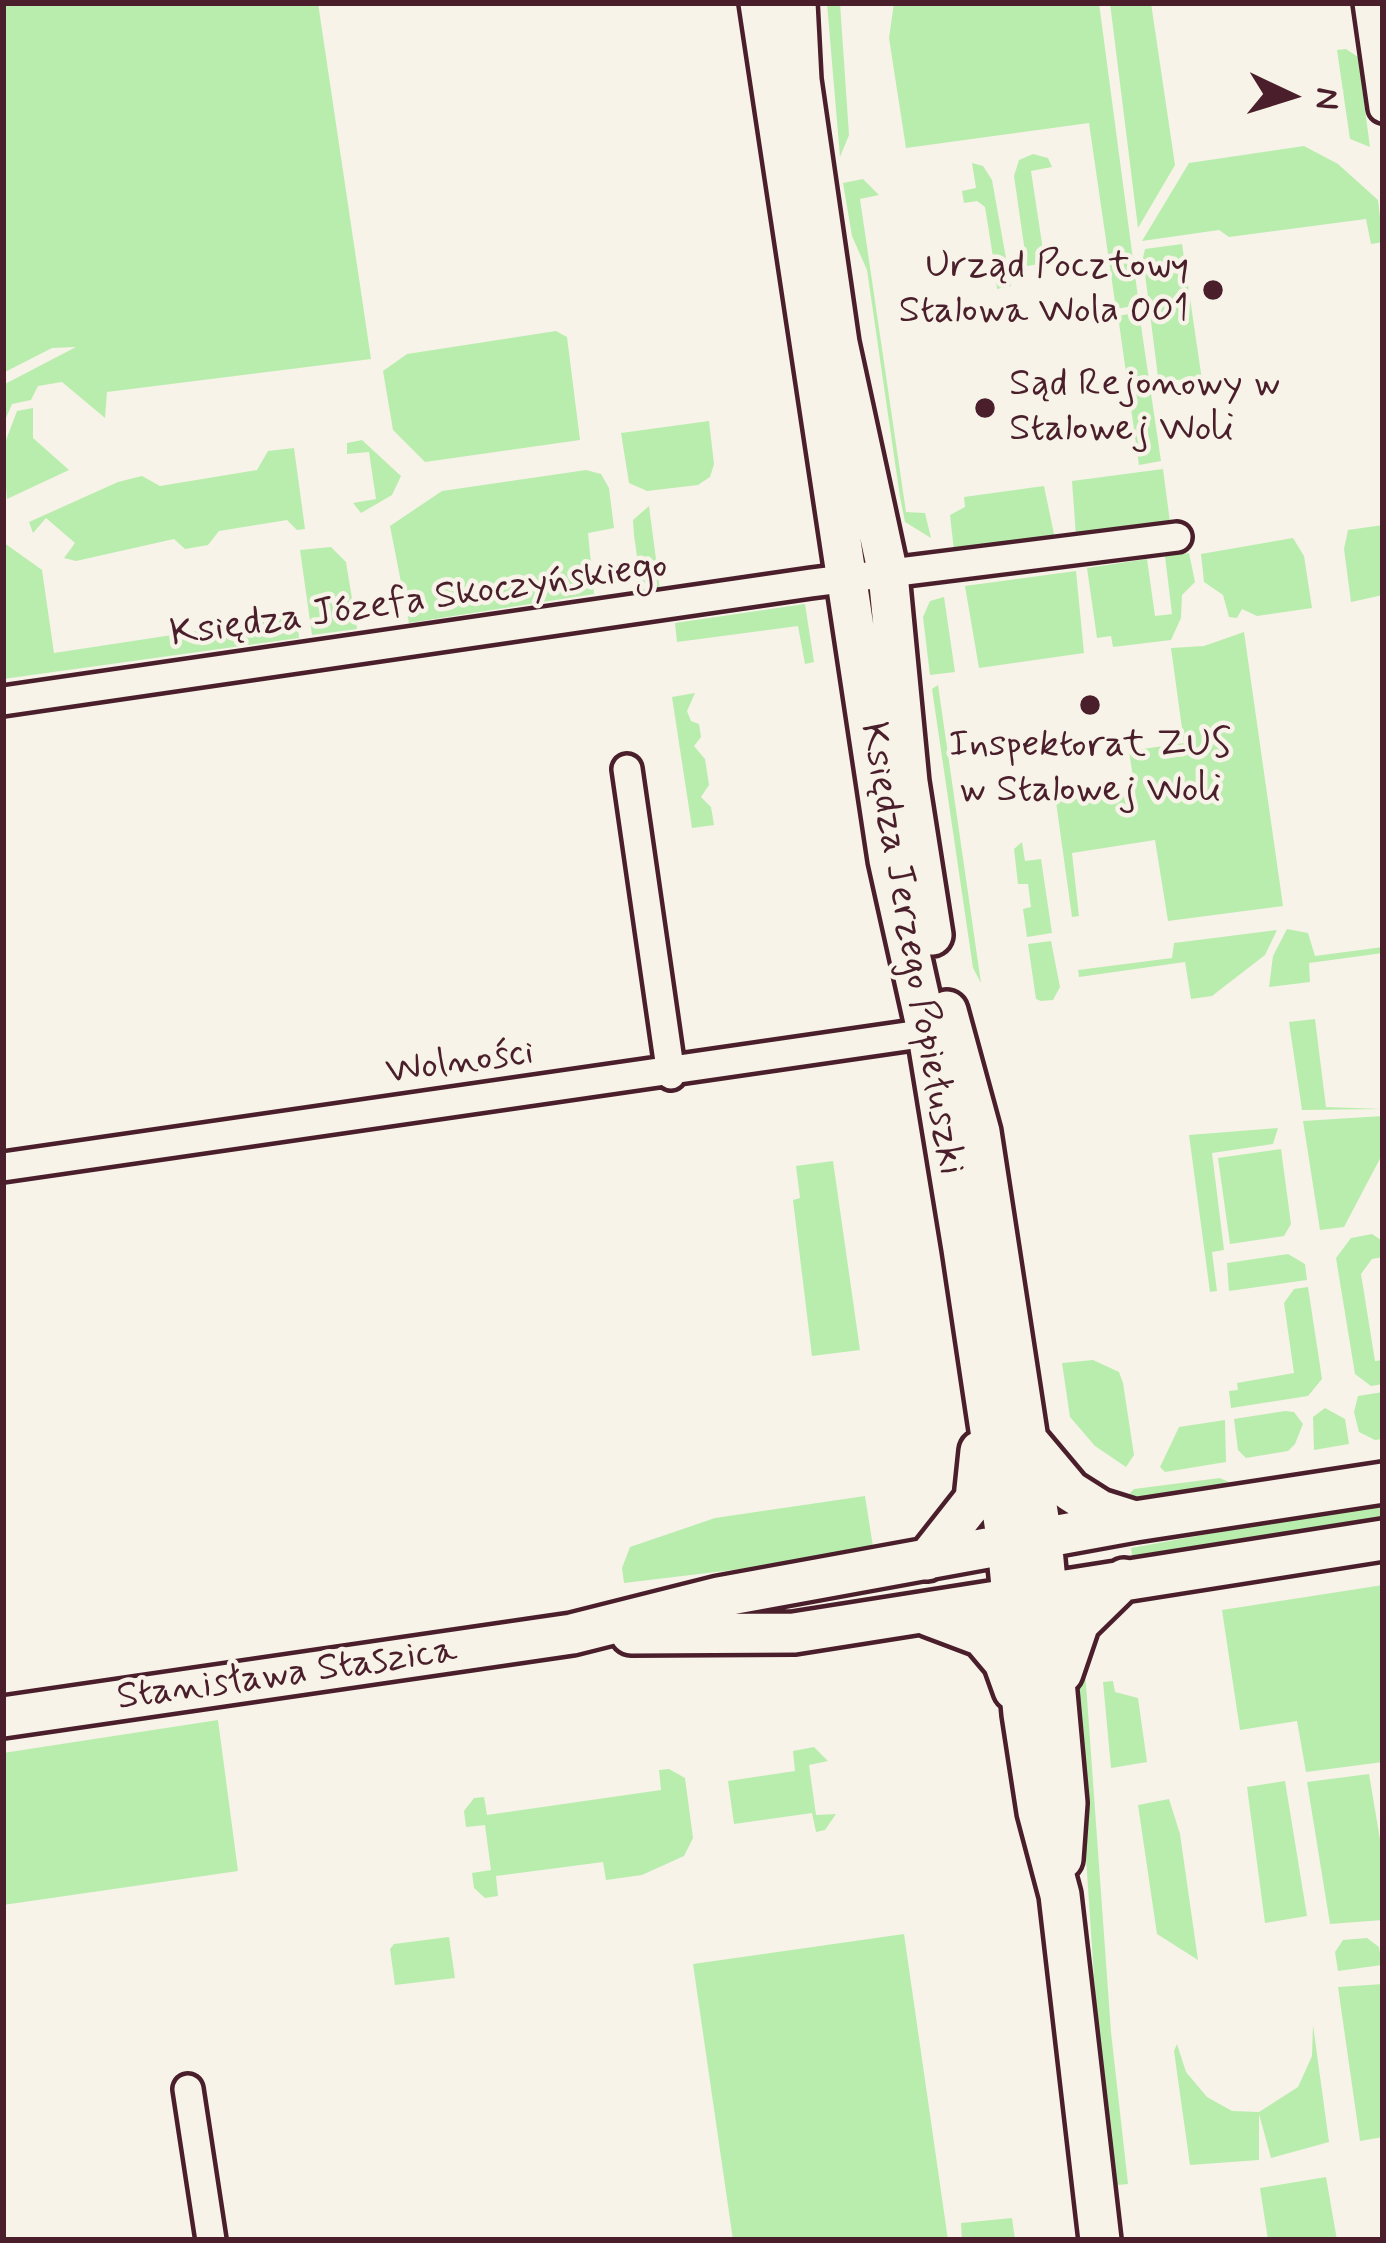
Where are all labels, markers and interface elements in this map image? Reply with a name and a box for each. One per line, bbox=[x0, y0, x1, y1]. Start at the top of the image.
north arrow bbox=[1230, 36, 1350, 156]
text: N bbox=[1303, 86, 1349, 111]
place label: Urząd Pocztowy Stalowa Wola 001 bbox=[899, 245, 1189, 336]
marker: Urząd Pocztowy Stalowa Wola 001 bbox=[1200, 277, 1226, 303]
place label: Sąd Rejonowy w Stalowej Woli bbox=[1009, 363, 1280, 454]
marker: Sąd Rejonowy w Stalowej Woli bbox=[972, 395, 998, 421]
street label: Księdza Józefa Skoczyńskiego bbox=[167, 544, 671, 660]
marker: Inspektorat ZUS w Stalowej Woli bbox=[1077, 692, 1103, 718]
street label: Księdza Jerzego Popiełuszki bbox=[847, 719, 973, 1179]
place label: Inspektorat ZUS w Stalowej Woli bbox=[949, 724, 1231, 815]
street label: Wolności bbox=[383, 1030, 537, 1098]
street label: Stanisława Staszica bbox=[114, 1629, 460, 1723]

